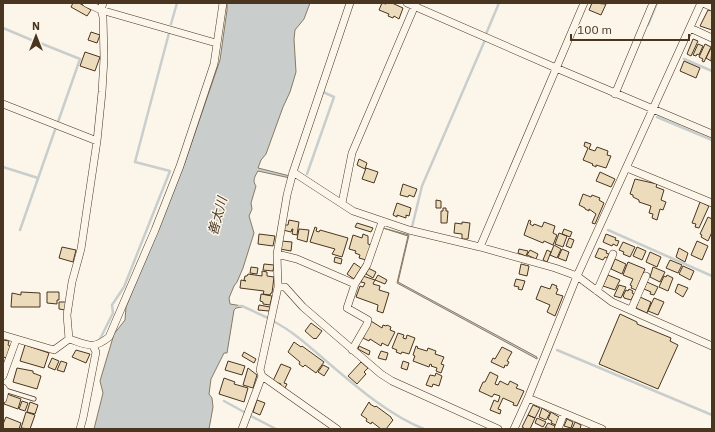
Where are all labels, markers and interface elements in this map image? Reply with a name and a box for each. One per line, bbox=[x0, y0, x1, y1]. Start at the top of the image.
north arrow bbox=[16, 16, 56, 56]
scale bar bbox=[571, 16, 689, 42]
text: N bbox=[32, 19, 40, 33]
text: 100 m bbox=[577, 22, 612, 37]
water label: 善太川 bbox=[204, 193, 231, 237]

